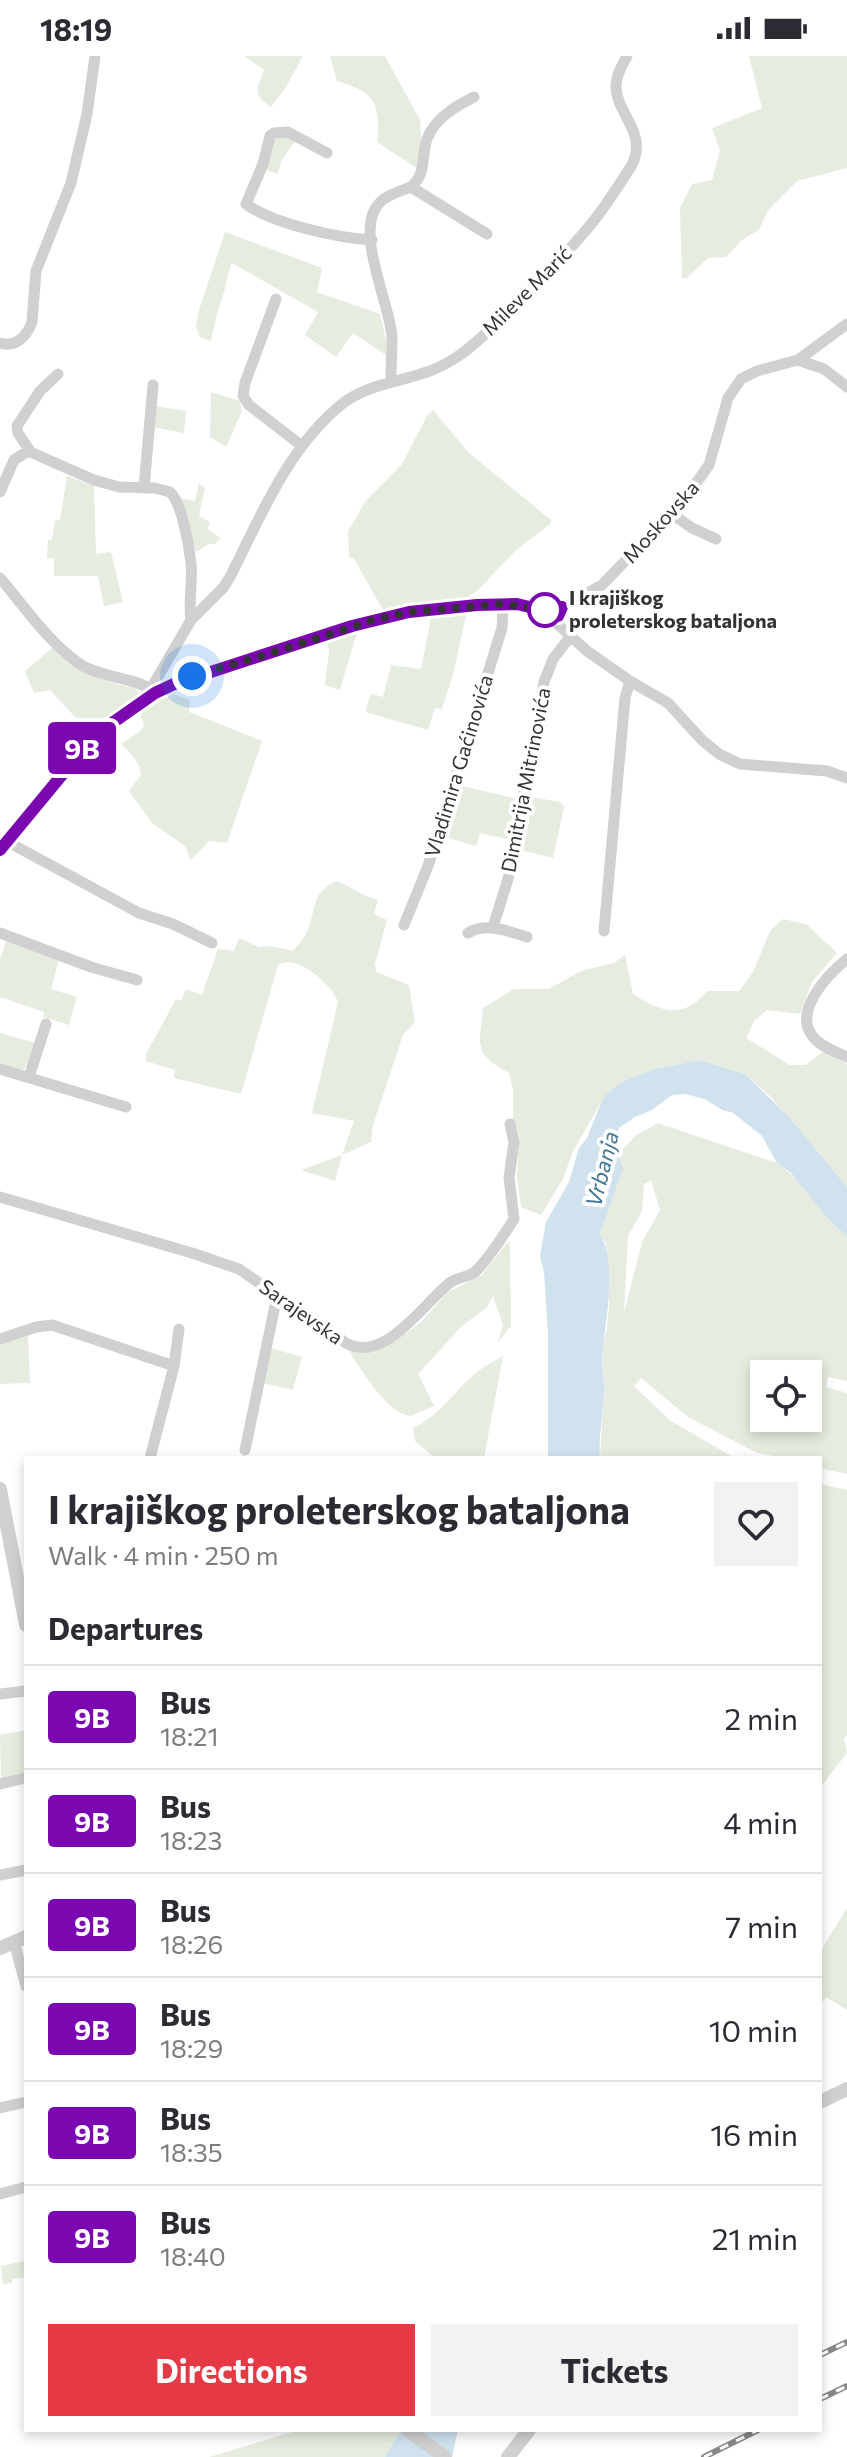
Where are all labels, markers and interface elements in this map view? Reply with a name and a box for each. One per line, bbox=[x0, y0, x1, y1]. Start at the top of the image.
text: 18:19 bbox=[40, 10, 112, 47]
street label: Mileve Marić bbox=[477, 241, 576, 340]
street label: Moskovska bbox=[617, 475, 703, 567]
place label: I krajiškog proleterskog bataljona bbox=[569, 585, 777, 632]
marker: I krajiškog proleterskog bataljona bbox=[528, 593, 562, 627]
your location bbox=[172, 656, 212, 696]
street label: Vladimira Gaćinovića bbox=[419, 672, 497, 860]
street label: Dimitrija Mitrinovića bbox=[495, 685, 555, 874]
line badge: 9B bbox=[46, 722, 118, 774]
text: 9B bbox=[64, 731, 100, 765]
water label: Vrbanja bbox=[579, 1128, 624, 1210]
street label: Sarajevska bbox=[255, 1274, 348, 1349]
map controls bbox=[750, 1360, 822, 1432]
button: locate bbox=[750, 1360, 822, 1432]
button: heart bbox=[714, 1482, 798, 1566]
text: I krajiškog proleterskog bataljona bbox=[48, 1485, 630, 1532]
text: Walk · 4 min · 250 m bbox=[48, 1539, 278, 1570]
text: Departures bbox=[48, 1609, 203, 1646]
text: Bus bbox=[160, 1683, 211, 1720]
text: 2 min bbox=[725, 1699, 798, 1736]
text: 9B bbox=[74, 1700, 110, 1734]
text: 18:21 bbox=[160, 1720, 219, 1751]
text: Bus bbox=[160, 1787, 211, 1824]
text: 4 min bbox=[723, 1803, 798, 1840]
text: 9B bbox=[74, 1804, 110, 1838]
text: 18:23 bbox=[160, 1824, 222, 1855]
text: Bus bbox=[160, 1891, 211, 1928]
text: 7 min bbox=[725, 1907, 798, 1944]
text: 9B bbox=[74, 1908, 110, 1942]
text: 18:26 bbox=[160, 1928, 223, 1959]
text: Bus bbox=[160, 1995, 211, 2032]
text: 10 min bbox=[709, 2011, 798, 2048]
text: 9B bbox=[74, 2012, 110, 2046]
text: 18:29 bbox=[160, 2032, 223, 2063]
text: Bus bbox=[160, 2099, 211, 2136]
text: 16 min bbox=[710, 2115, 798, 2152]
text: 9B bbox=[74, 2116, 110, 2150]
text: 18:35 bbox=[160, 2136, 223, 2167]
text: Bus bbox=[160, 2203, 211, 2240]
text: 21 min bbox=[712, 2219, 798, 2256]
text: 9B bbox=[74, 2220, 110, 2254]
text: 18:40 bbox=[160, 2240, 226, 2271]
button: Directions bbox=[48, 2324, 415, 2416]
button: Tickets bbox=[431, 2324, 798, 2416]

